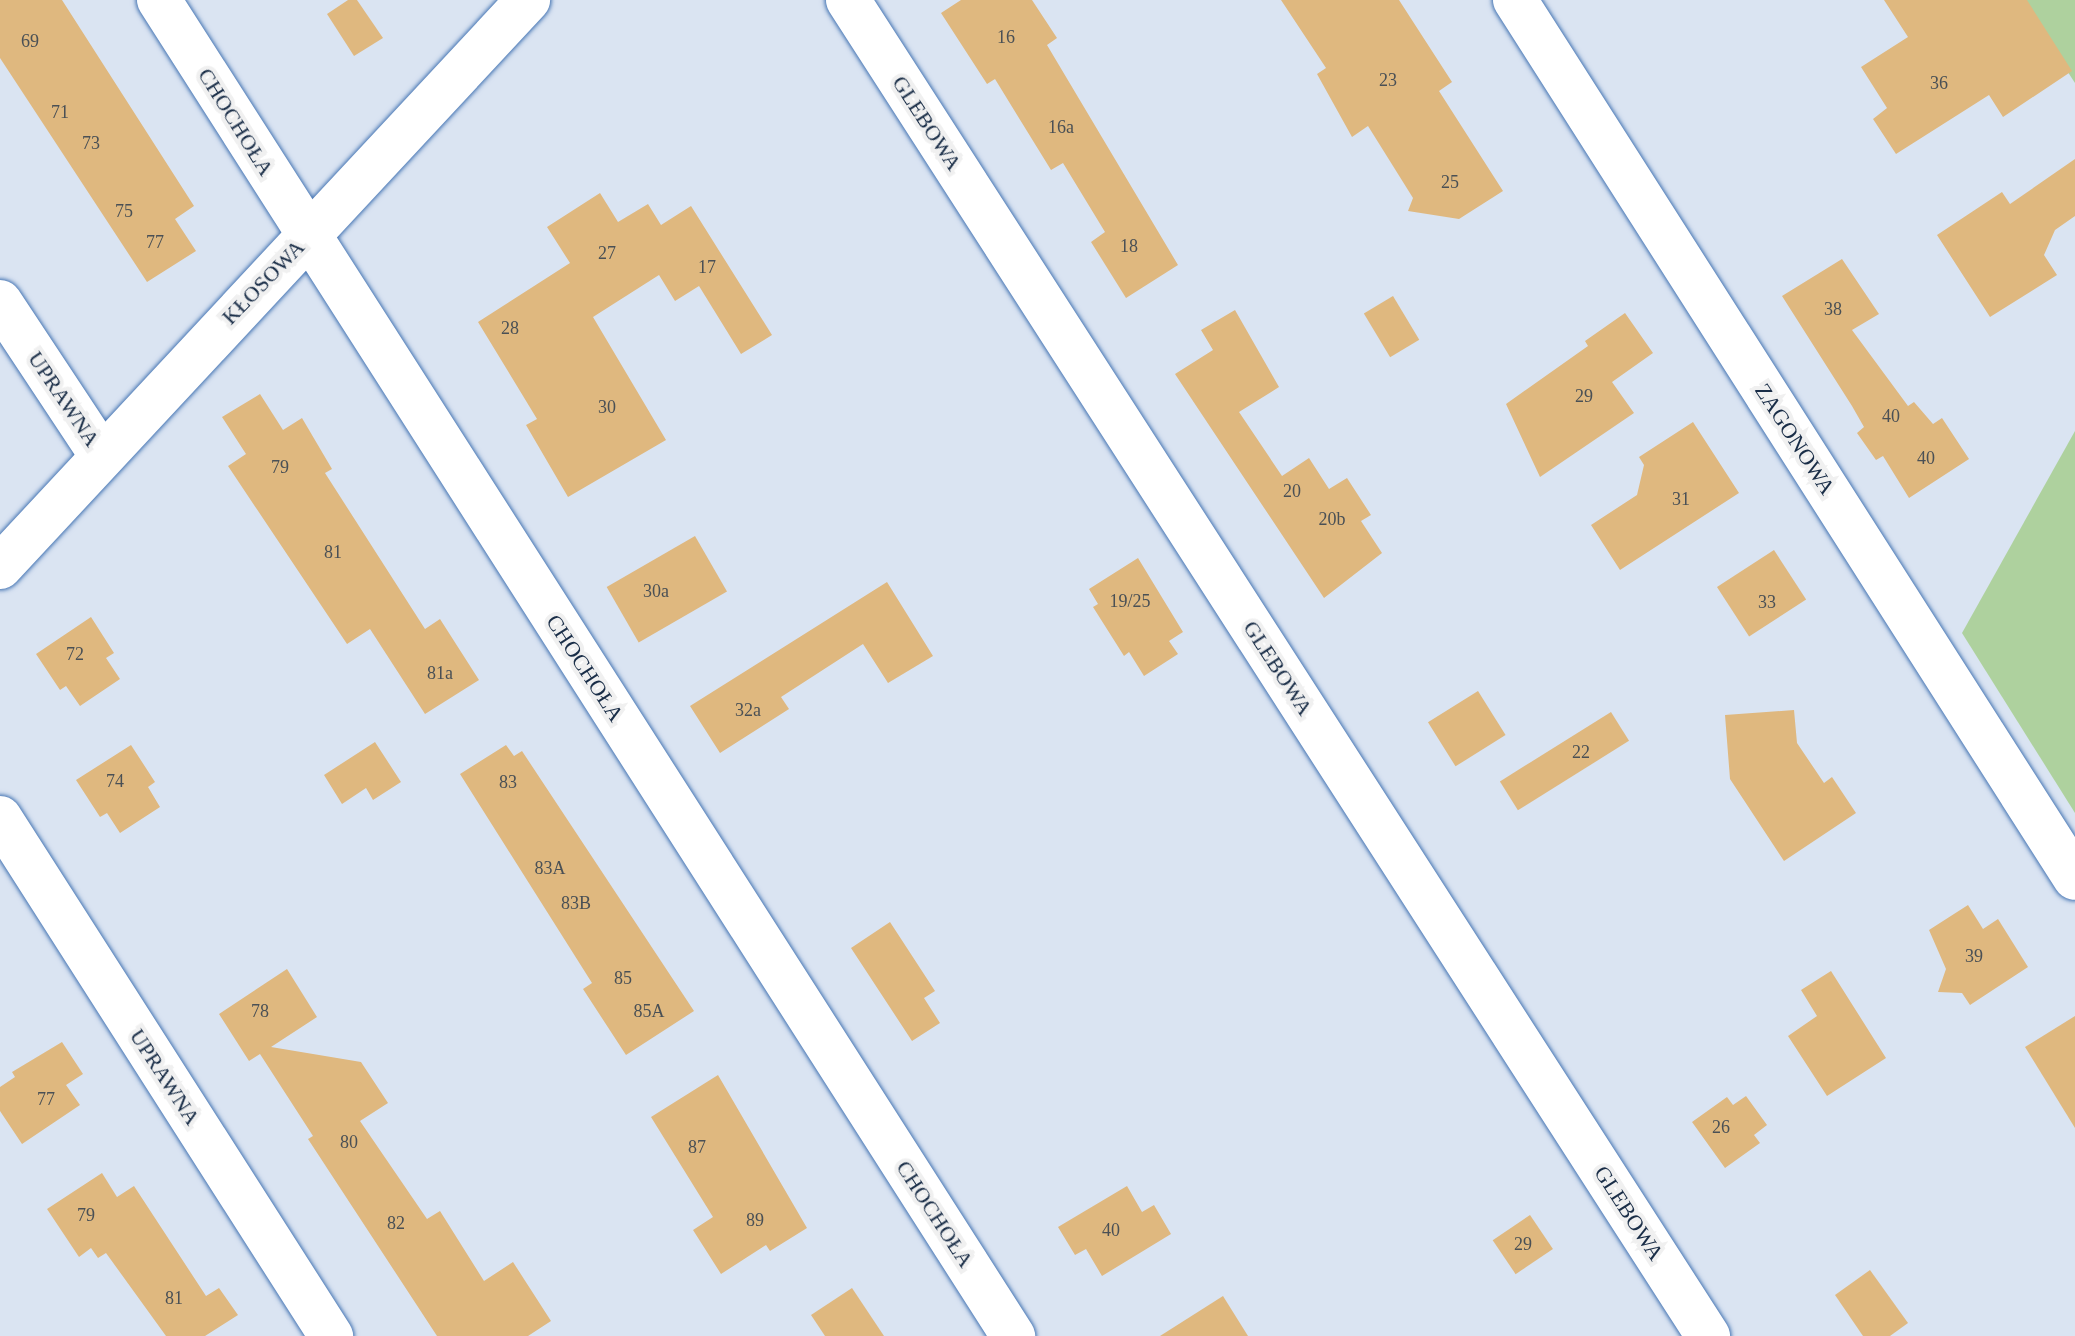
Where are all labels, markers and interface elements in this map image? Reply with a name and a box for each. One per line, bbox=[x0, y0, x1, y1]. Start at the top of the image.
house number: 16 bbox=[997, 26, 1015, 48]
house number: 69 bbox=[21, 30, 39, 52]
street label: CHOCHOŁA bbox=[192, 63, 280, 181]
house number: 23 bbox=[1379, 69, 1397, 91]
street label: GLEBOWA bbox=[887, 71, 967, 175]
house number: 36 bbox=[1930, 72, 1948, 94]
house number: 71 bbox=[51, 101, 69, 123]
house number: 16a bbox=[1048, 116, 1074, 138]
house number: 73 bbox=[82, 132, 100, 154]
house number: 25 bbox=[1441, 171, 1459, 193]
house number: 75 bbox=[115, 200, 133, 222]
house number: 77 bbox=[146, 231, 164, 253]
street label: KŁOSOWA bbox=[216, 234, 310, 330]
house number: 18 bbox=[1120, 235, 1138, 257]
house number: 27 bbox=[598, 242, 616, 264]
house number: 17 bbox=[698, 256, 716, 278]
house number: 38 bbox=[1824, 298, 1842, 320]
house number: 28 bbox=[501, 317, 519, 339]
street label: UPRAWNA bbox=[22, 346, 106, 452]
street label: ZAGONOWA bbox=[1749, 379, 1841, 499]
house number: 29 bbox=[1575, 385, 1593, 407]
house number: 30 bbox=[598, 396, 616, 418]
house number: 40 bbox=[1882, 405, 1900, 427]
house number: 40 bbox=[1917, 447, 1935, 469]
house number: 79 bbox=[271, 456, 289, 478]
house number: 20 bbox=[1283, 480, 1301, 502]
house number: 31 bbox=[1672, 488, 1690, 510]
house number: 20b bbox=[1318, 508, 1346, 530]
house number: 81 bbox=[324, 541, 342, 563]
house number: 30a bbox=[643, 580, 669, 602]
house number: 19/25 bbox=[1109, 590, 1151, 612]
house number: 33 bbox=[1758, 591, 1776, 613]
street label: CHOCHOŁA bbox=[541, 610, 629, 726]
street label: GLEBOWA bbox=[1238, 616, 1318, 720]
house number: 72 bbox=[66, 643, 84, 665]
house number: 81a bbox=[427, 662, 453, 684]
house number: 32a bbox=[735, 699, 761, 721]
house number: 22 bbox=[1572, 741, 1590, 763]
house number: 74 bbox=[106, 770, 124, 792]
house number: 83 bbox=[499, 771, 517, 793]
house number: 83A bbox=[535, 857, 565, 879]
house number: 83B bbox=[561, 892, 591, 914]
house number: 39 bbox=[1965, 945, 1983, 967]
house number: 85 bbox=[614, 967, 632, 989]
house number: 78 bbox=[251, 1000, 269, 1022]
house number: 85A bbox=[634, 1000, 664, 1022]
street label: UPRAWNA bbox=[124, 1024, 206, 1130]
house number: 77 bbox=[37, 1088, 55, 1110]
house number: 26 bbox=[1712, 1116, 1730, 1138]
house number: 80 bbox=[340, 1131, 358, 1153]
house number: 87 bbox=[688, 1136, 706, 1158]
street label: CHOCHOŁA bbox=[891, 1156, 979, 1272]
street label: GLEBOWA bbox=[1589, 1161, 1669, 1265]
house number: 79 bbox=[77, 1204, 95, 1226]
house number: 89 bbox=[746, 1209, 764, 1231]
house number: 82 bbox=[387, 1212, 405, 1234]
house number: 40 bbox=[1102, 1219, 1120, 1241]
house number: 29 bbox=[1514, 1233, 1532, 1255]
house number: 81 bbox=[165, 1287, 183, 1309]

